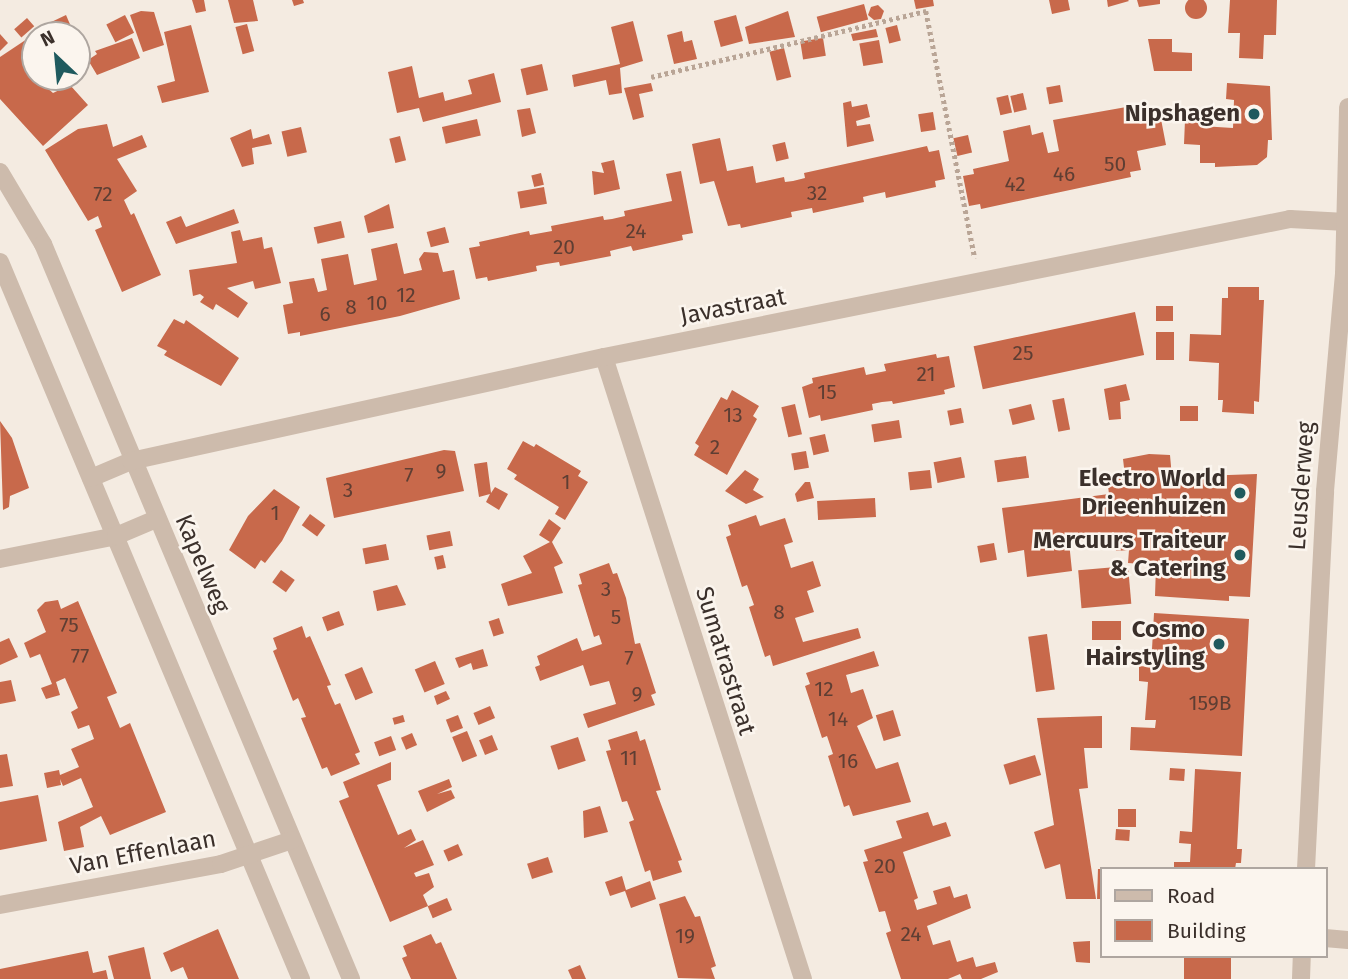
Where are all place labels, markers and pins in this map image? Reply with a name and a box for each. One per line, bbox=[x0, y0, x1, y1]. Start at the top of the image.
place label: Nipshagen bbox=[1125, 100, 1240, 128]
marker: Nipshagen bbox=[1246, 106, 1262, 122]
place label: Electro World Drieenhuizen bbox=[1079, 465, 1226, 521]
marker: Electro World Drieenhuizen bbox=[1232, 485, 1248, 501]
place label: Mercuurs Traiteur & Catering bbox=[1033, 527, 1226, 583]
marker: Mercuurs Traiteur & Catering bbox=[1232, 547, 1248, 563]
place label: Cosmo Hairstyling bbox=[1086, 616, 1205, 672]
marker: Cosmo Hairstyling bbox=[1211, 636, 1227, 652]

